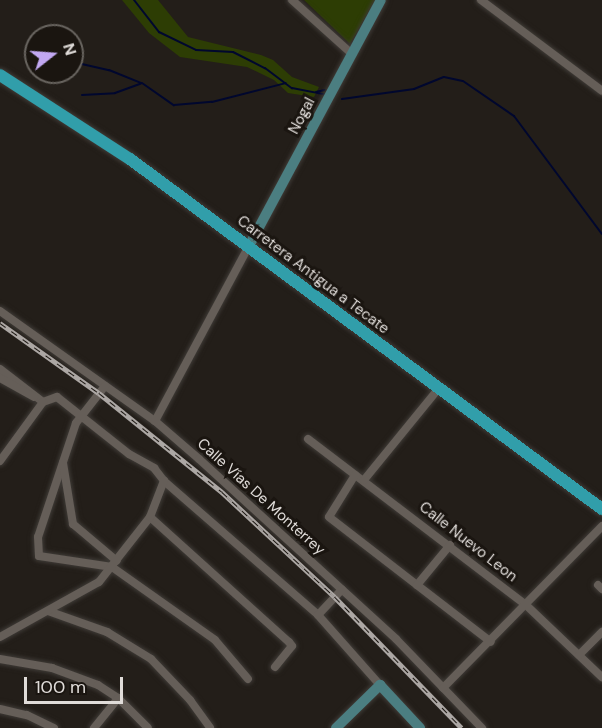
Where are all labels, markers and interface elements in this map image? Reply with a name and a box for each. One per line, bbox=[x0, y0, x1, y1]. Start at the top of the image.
north arrow bbox=[24, 24, 84, 84]
text: N bbox=[58, 41, 82, 58]
street label: Nogal bbox=[285, 95, 319, 137]
street label: Carretera Antigua a Tecate bbox=[234, 212, 392, 338]
street label: Calle Vías De Monterrey bbox=[193, 435, 329, 559]
street label: Calle Nuevo Leon bbox=[415, 498, 521, 586]
scale bar bbox=[27, 665, 126, 703]
text: 100 m bbox=[35, 675, 86, 699]

